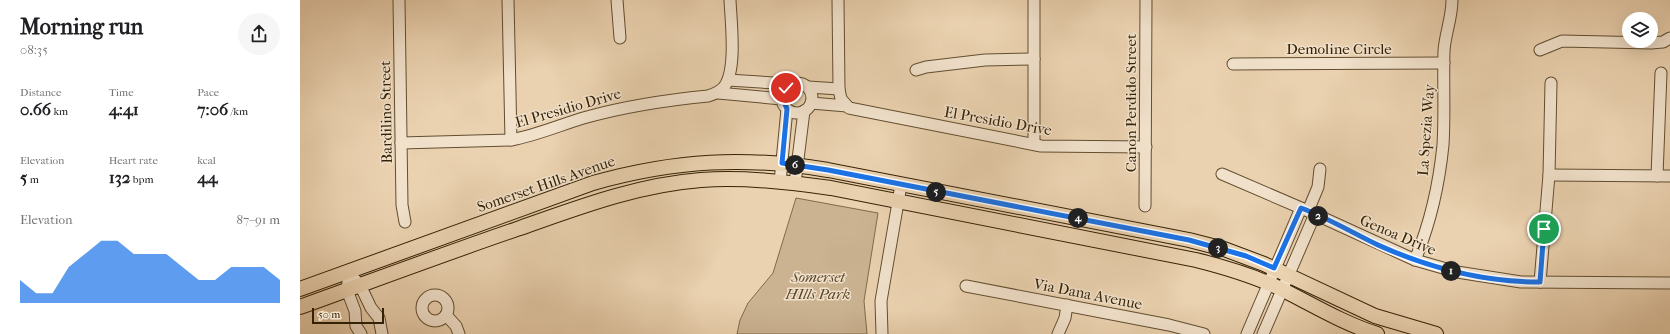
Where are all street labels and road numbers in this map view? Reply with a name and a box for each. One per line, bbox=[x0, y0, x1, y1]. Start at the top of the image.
street label: Canon Perdido Street bbox=[1122, 33, 1140, 172]
street label: Demoline Circle bbox=[1286, 40, 1392, 58]
street label: Bardilino Street bbox=[376, 60, 396, 164]
street label: La Spezia Way bbox=[1414, 82, 1438, 177]
street label: El Presidio Drive bbox=[513, 84, 623, 132]
street label: El Presidio Drive bbox=[943, 103, 1054, 139]
street label: Somerset Hills Avenue bbox=[475, 152, 618, 216]
street label: Genoa Drive bbox=[1357, 211, 1439, 259]
street label: Via Dana Avenue bbox=[1031, 274, 1144, 313]

